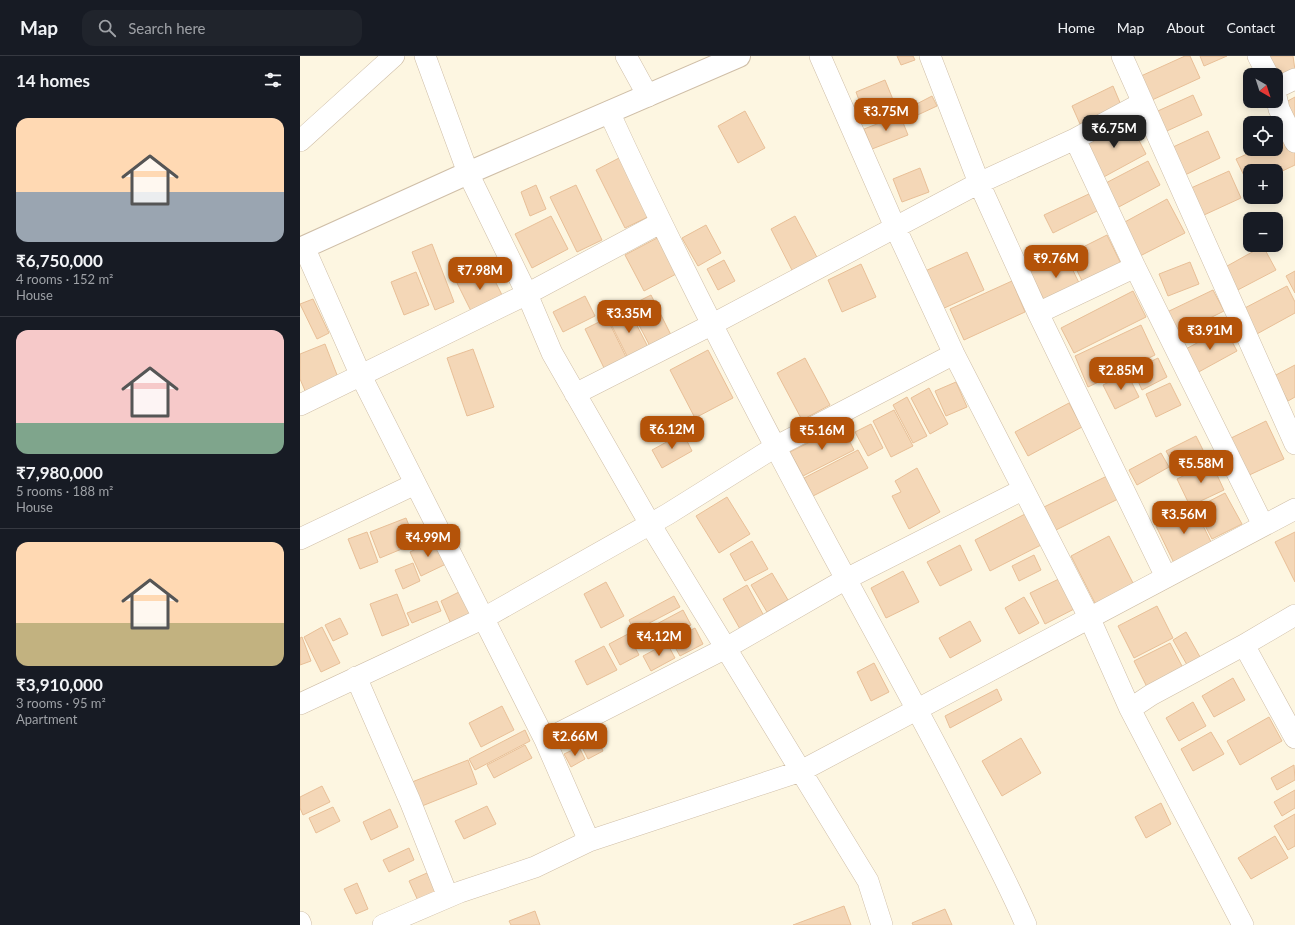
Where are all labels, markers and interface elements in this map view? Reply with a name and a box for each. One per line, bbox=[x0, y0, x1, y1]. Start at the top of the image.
search box bbox=[82, 10, 362, 46]
text: Map bbox=[20, 16, 58, 39]
icon: search bbox=[96, 17, 118, 39]
text: Search here bbox=[128, 19, 206, 37]
text: Home bbox=[1057, 19, 1095, 36]
text: Map bbox=[1117, 19, 1144, 36]
text: About bbox=[1166, 19, 1204, 36]
text: Contact bbox=[1226, 19, 1275, 36]
north arrow bbox=[1243, 68, 1283, 108]
map controls bbox=[1243, 68, 1283, 252]
icon: filters bbox=[262, 69, 284, 91]
text: 14 homes bbox=[16, 70, 90, 91]
pin: ₹3.75M bbox=[853, 98, 919, 132]
text: ₹3.75M bbox=[863, 103, 909, 119]
pin: ₹6.75M bbox=[1081, 115, 1147, 149]
button: locate bbox=[1243, 116, 1283, 156]
text: ₹6.75M bbox=[1091, 120, 1137, 136]
icon: home bbox=[114, 144, 186, 216]
button: + bbox=[1243, 164, 1283, 204]
button: − bbox=[1243, 212, 1283, 252]
pin: ₹9.76M bbox=[1023, 245, 1089, 279]
text: ₹6,750,000 bbox=[16, 250, 103, 271]
text: ₹9.76M bbox=[1033, 250, 1079, 266]
pin: ₹7.98M bbox=[447, 257, 513, 291]
text: ₹7.98M bbox=[457, 262, 503, 278]
text: 4 rooms · 152 m² bbox=[16, 271, 113, 287]
text: House bbox=[16, 287, 53, 303]
pin: ₹3.35M bbox=[596, 300, 662, 334]
text: ₹3.35M bbox=[606, 305, 652, 321]
pin: ₹3.91M bbox=[1177, 317, 1243, 351]
text: ₹3.91M bbox=[1187, 322, 1233, 338]
icon: home bbox=[114, 356, 186, 428]
pin: ₹2.85M bbox=[1088, 357, 1154, 391]
text: ₹2.85M bbox=[1098, 362, 1144, 378]
pin: ₹6.12M bbox=[639, 416, 705, 450]
pin: ₹5.16M bbox=[789, 417, 855, 451]
text: ₹6.12M bbox=[649, 421, 695, 437]
text: ₹5.16M bbox=[799, 422, 845, 438]
pin: ₹5.58M bbox=[1168, 450, 1234, 484]
text: ₹5.58M bbox=[1178, 455, 1224, 471]
text: ₹7,980,000 bbox=[16, 462, 103, 483]
text: 5 rooms · 188 m² bbox=[16, 483, 113, 499]
text: House bbox=[16, 499, 53, 515]
pin: ₹3.56M bbox=[1151, 501, 1217, 535]
text: ₹3.56M bbox=[1161, 506, 1207, 522]
pin: ₹4.99M bbox=[395, 524, 461, 558]
text: ₹4.99M bbox=[405, 529, 451, 545]
icon: home bbox=[114, 568, 186, 640]
pin: ₹4.12M bbox=[626, 623, 692, 657]
text: ₹4.12M bbox=[636, 628, 682, 644]
text: ₹3,910,000 bbox=[16, 674, 103, 695]
text: 3 rooms · 95 m² bbox=[16, 695, 106, 711]
text: Apartment bbox=[16, 711, 77, 727]
pin: ₹2.66M bbox=[542, 723, 608, 757]
text: ₹2.66M bbox=[552, 728, 598, 744]

